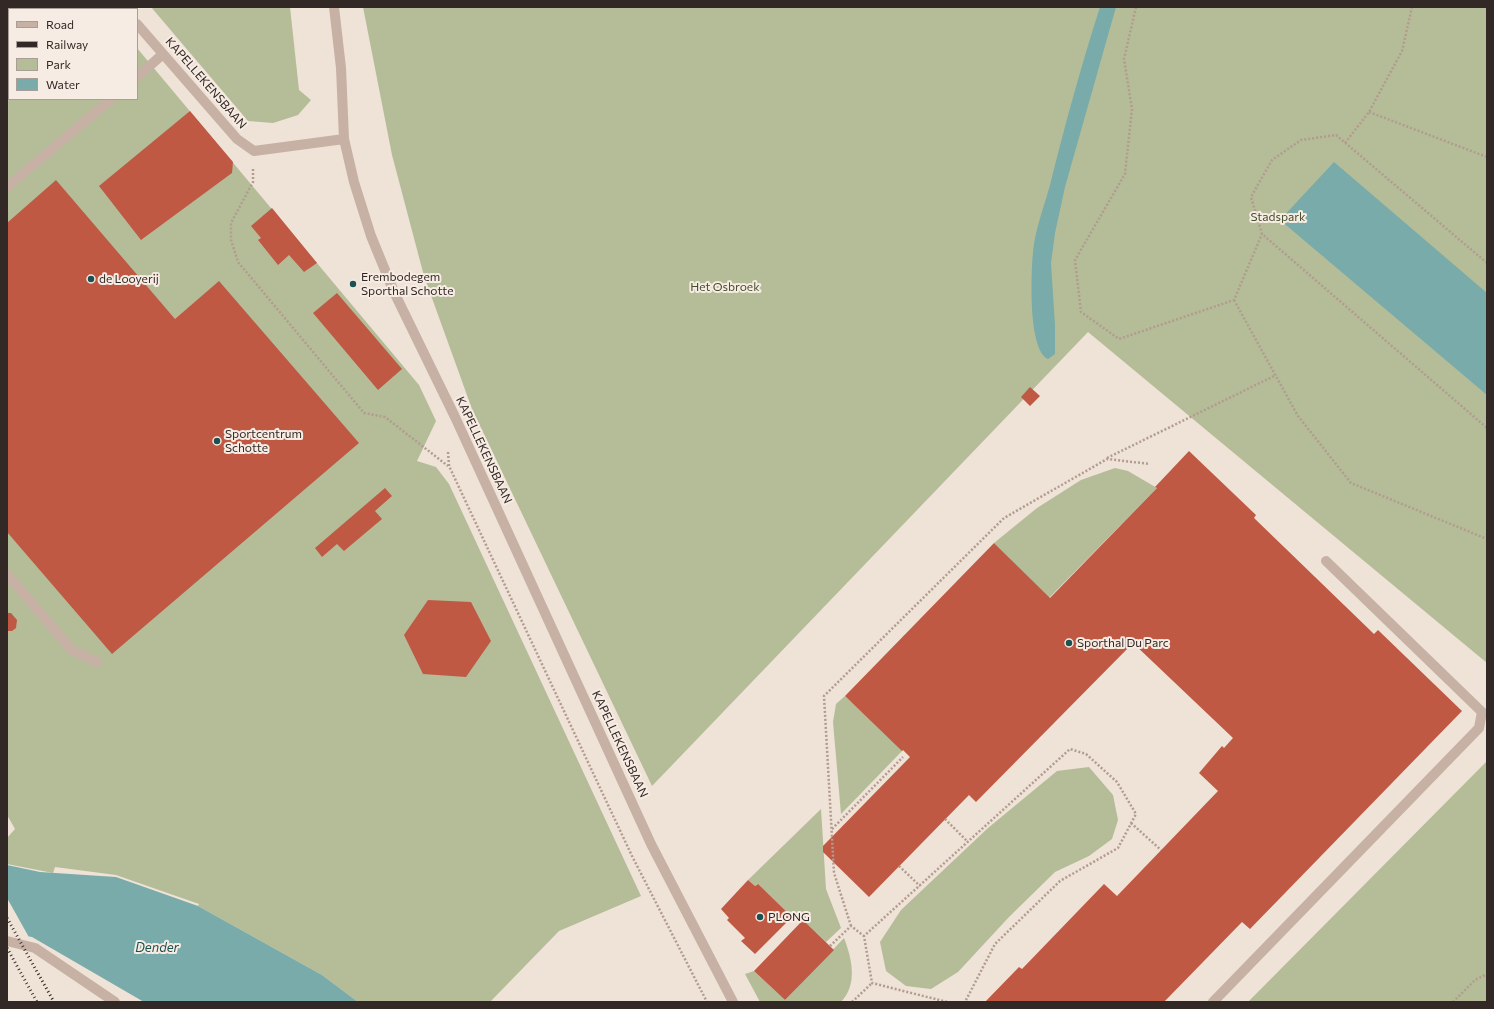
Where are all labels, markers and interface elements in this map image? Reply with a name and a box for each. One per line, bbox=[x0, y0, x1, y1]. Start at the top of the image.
legend bbox=[8, 8, 138, 100]
text: Road bbox=[46, 17, 74, 31]
street label: KAPELLEKENSBAAN bbox=[162, 34, 250, 132]
text: Railway bbox=[46, 37, 88, 51]
text: Park bbox=[46, 57, 71, 71]
text: Water bbox=[46, 77, 80, 91]
park label: Stadspark bbox=[1250, 210, 1306, 224]
place label: Erembodegem Sporthal Schotte bbox=[361, 270, 454, 298]
place label: de Looyerij bbox=[99, 272, 159, 286]
marker: de Looyerij bbox=[86, 274, 96, 284]
marker: Erembodegem Sporthal Schotte bbox=[348, 279, 358, 289]
park label: Het Osbroek bbox=[690, 280, 760, 294]
street label: KAPELLEKENSBAAN bbox=[453, 394, 515, 506]
place label: Sportcentrum Schotte bbox=[225, 427, 302, 455]
marker: Sportcentrum Schotte bbox=[212, 436, 222, 446]
place label: Sporthal Du Parc bbox=[1077, 636, 1169, 650]
marker: Sporthal Du Parc bbox=[1064, 638, 1074, 648]
street label: KAPELLEKENSBAAN bbox=[589, 688, 651, 800]
place label: PLONG bbox=[768, 910, 810, 924]
marker: PLONG bbox=[755, 912, 765, 922]
water label: Dender bbox=[135, 940, 179, 956]

